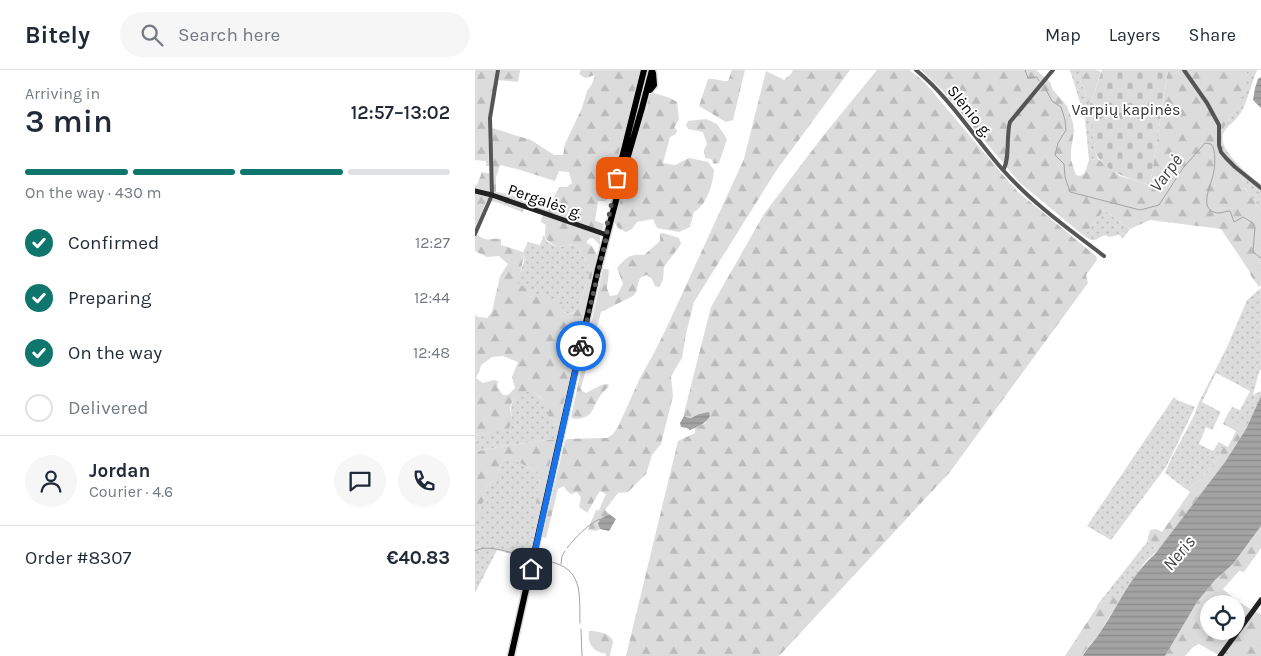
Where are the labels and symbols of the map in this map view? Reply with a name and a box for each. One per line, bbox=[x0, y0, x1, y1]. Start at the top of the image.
street label: Slėnio g. bbox=[943, 81, 997, 141]
park label: Varpių kapinės bbox=[1072, 100, 1180, 119]
water label: Varpė bbox=[1145, 150, 1187, 196]
pin bbox=[596, 157, 638, 199]
street label: Pergalės g. bbox=[505, 179, 585, 223]
courier bbox=[556, 321, 606, 371]
water label: Neris bbox=[1158, 531, 1200, 575]
pin bbox=[510, 548, 552, 590]

